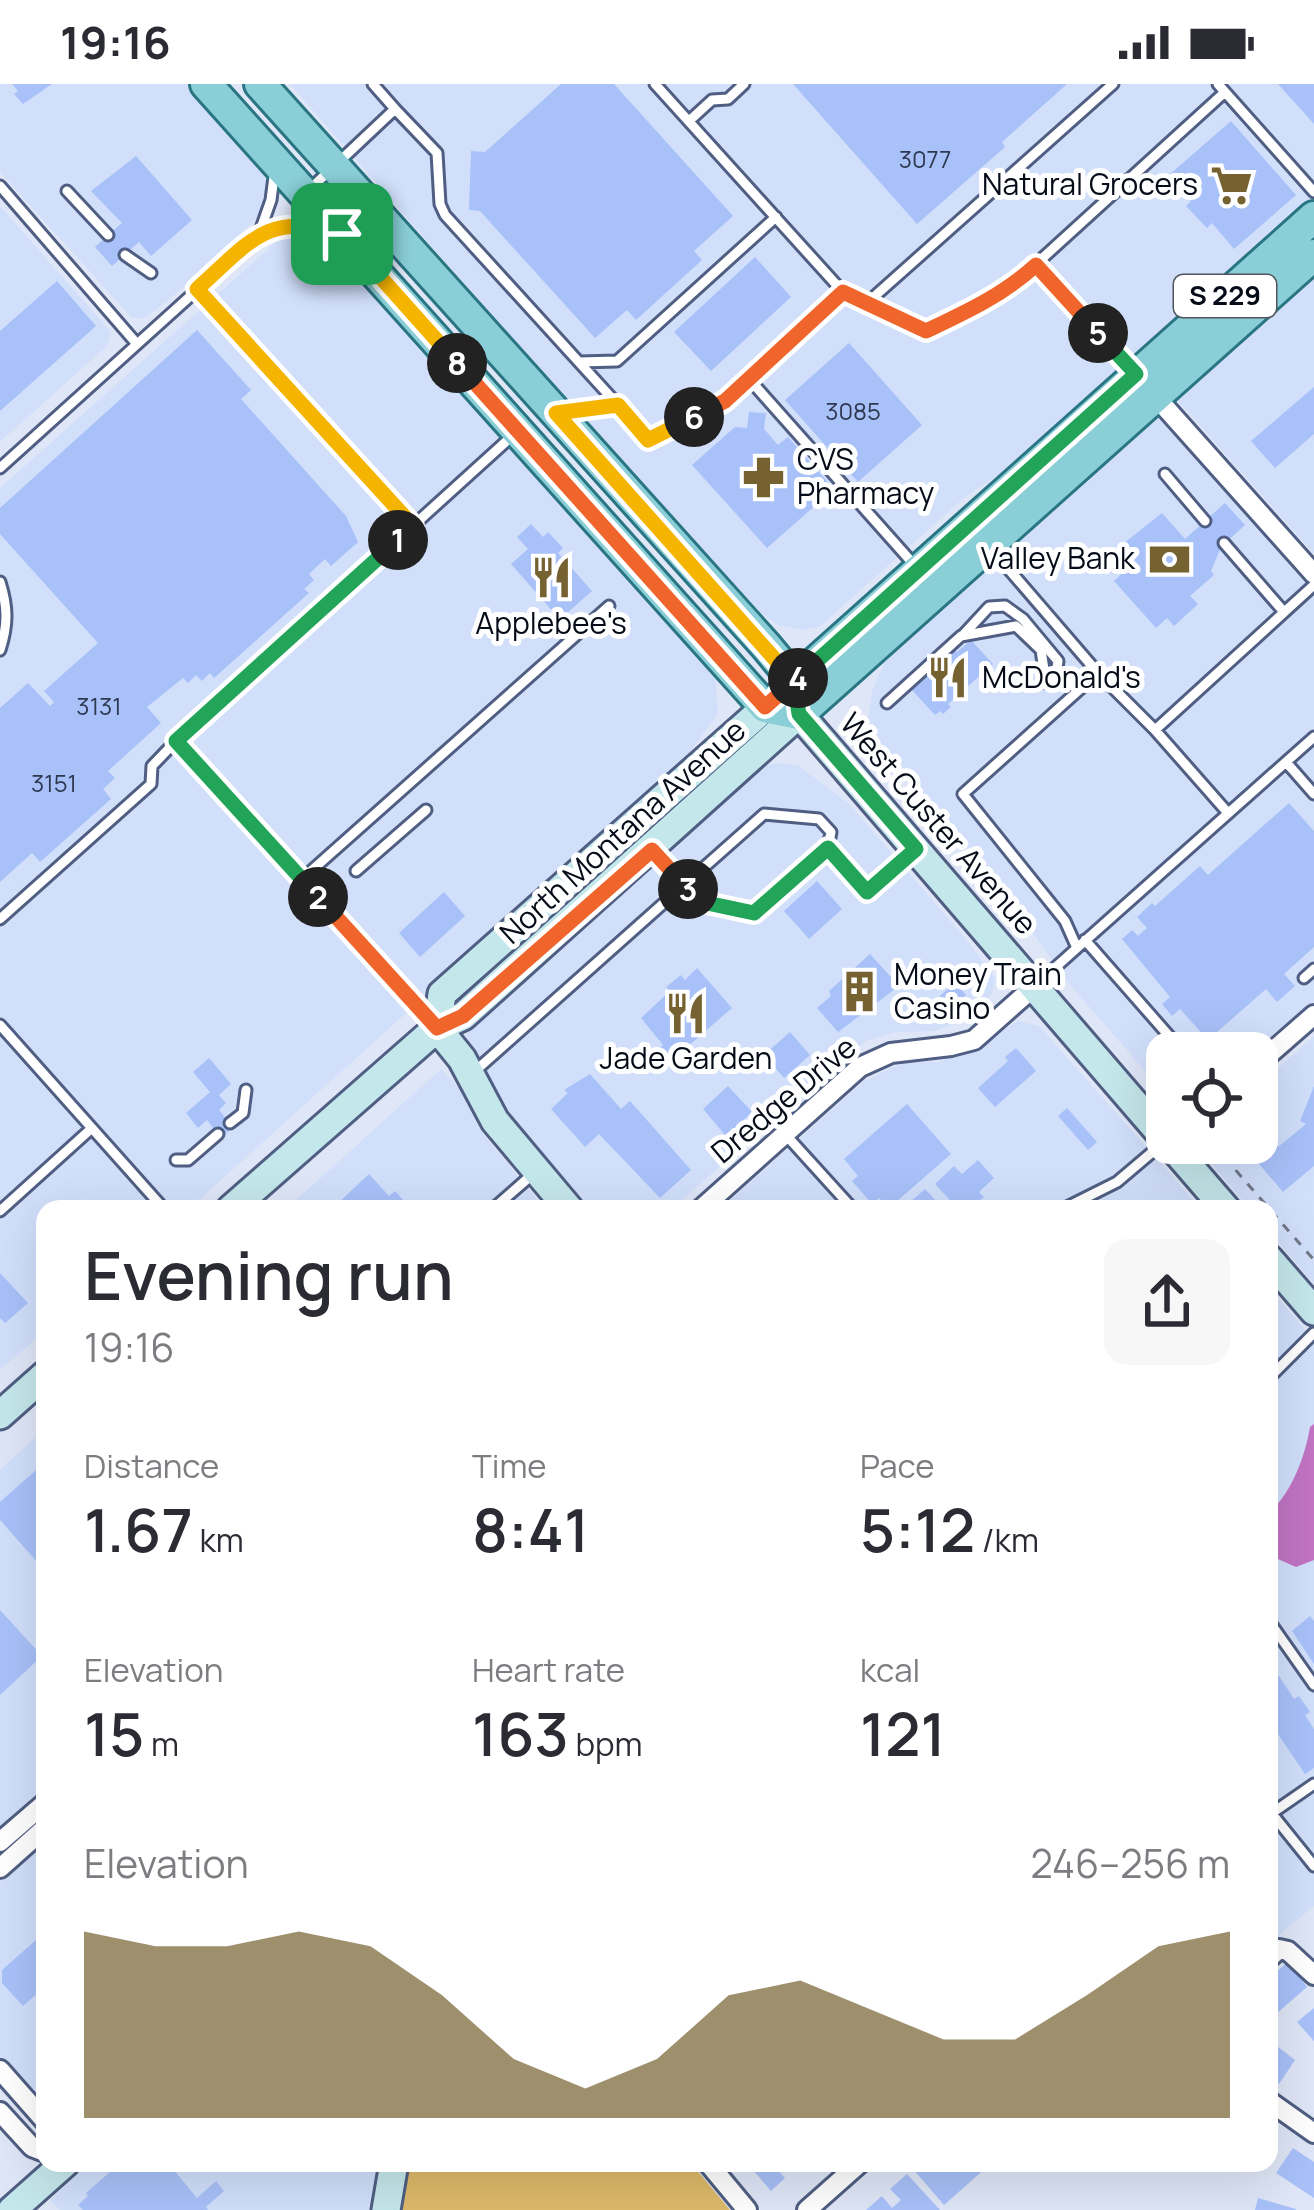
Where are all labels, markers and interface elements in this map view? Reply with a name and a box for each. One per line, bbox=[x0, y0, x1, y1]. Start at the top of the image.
text: 19:16 bbox=[60, 11, 171, 73]
house number: 3077 bbox=[899, 142, 951, 175]
supermarket icon: Natural Grocers bbox=[1209, 162, 1255, 208]
place label: Natural Grocers bbox=[982, 163, 1198, 204]
pin bbox=[291, 183, 393, 285]
icon: arrive bbox=[309, 201, 375, 267]
road number: S 229 bbox=[1174, 275, 1276, 317]
pin: 5 bbox=[1068, 303, 1128, 363]
text: 5 bbox=[1088, 310, 1108, 355]
pin: 8 bbox=[427, 333, 487, 393]
text: 8 bbox=[447, 340, 467, 385]
pin: 6 bbox=[664, 387, 724, 447]
text: 6 bbox=[684, 394, 704, 439]
house number: 3085 bbox=[825, 394, 881, 427]
place label: CVS Pharmacy bbox=[797, 438, 935, 513]
pharmacy icon: CVS Pharmacy bbox=[740, 454, 786, 500]
pin: 1 bbox=[368, 510, 428, 570]
text: 1 bbox=[391, 517, 405, 562]
bank icon: Valley Bank bbox=[1146, 536, 1192, 582]
place label: Valley Bank bbox=[981, 537, 1136, 578]
restaurant icon: Applebee's bbox=[528, 555, 574, 601]
place label: Applebee's bbox=[475, 602, 627, 643]
pin: 4 bbox=[768, 648, 828, 708]
text: 4 bbox=[788, 655, 808, 700]
restaurant icon: McDonald's bbox=[925, 655, 971, 701]
place label: McDonald's bbox=[982, 656, 1141, 697]
house number: 3131 bbox=[76, 689, 122, 722]
street label: West Custer Avenue bbox=[831, 704, 1047, 943]
street label: North Montana Avenue bbox=[490, 709, 754, 952]
house number: 3151 bbox=[31, 766, 77, 799]
pin: 3 bbox=[658, 859, 718, 919]
text: 3 bbox=[678, 866, 698, 911]
pin: 2 bbox=[288, 867, 348, 927]
text: 2 bbox=[308, 874, 328, 919]
place label: Money Train Casino bbox=[894, 953, 1062, 1028]
building icon: Money Train Casino bbox=[837, 969, 883, 1015]
restaurant icon: Jade Garden bbox=[663, 990, 709, 1036]
street label: Dredge Drive bbox=[702, 1026, 864, 1172]
map controls bbox=[1146, 1032, 1278, 1164]
button: locate bbox=[1146, 1032, 1278, 1164]
place label: Jade Garden bbox=[600, 1037, 772, 1078]
text: Evening run bbox=[84, 1230, 454, 1320]
button: share bbox=[1104, 1239, 1230, 1365]
text: 19:16 bbox=[84, 1320, 174, 1374]
text: Distance bbox=[84, 1443, 219, 1488]
text: Time bbox=[472, 1443, 547, 1488]
text: Pace bbox=[860, 1443, 935, 1488]
text: 1.67 bbox=[84, 1488, 193, 1570]
text: 8:41 bbox=[472, 1488, 589, 1570]
text: 5:12 bbox=[860, 1488, 975, 1570]
text: km bbox=[193, 1517, 244, 1562]
text: /km bbox=[975, 1517, 1039, 1562]
text: Elevation bbox=[84, 1647, 223, 1692]
text: Heart rate bbox=[472, 1647, 625, 1692]
text: kcal bbox=[860, 1647, 920, 1692]
text: 15 bbox=[84, 1692, 144, 1774]
text: 163 bbox=[472, 1692, 569, 1774]
text: 121 bbox=[860, 1692, 946, 1774]
text: m bbox=[144, 1721, 179, 1766]
text: bpm bbox=[569, 1721, 643, 1766]
text: Elevation bbox=[84, 1836, 249, 1890]
text: 246–256 m bbox=[1030, 1836, 1230, 1890]

